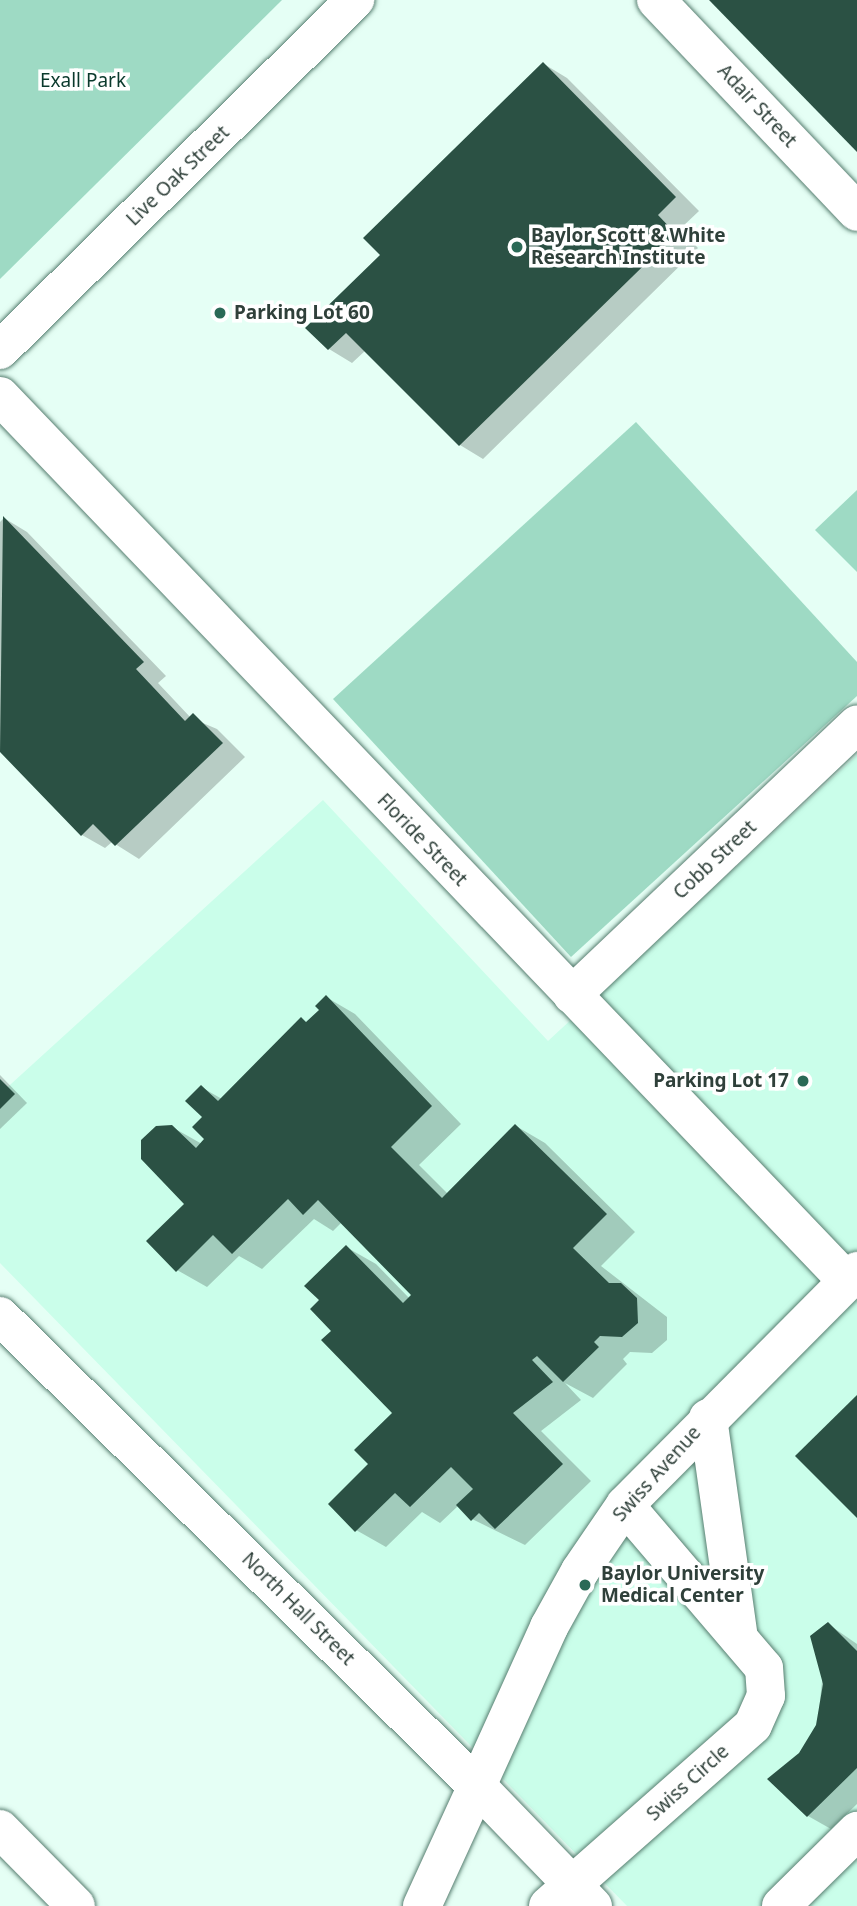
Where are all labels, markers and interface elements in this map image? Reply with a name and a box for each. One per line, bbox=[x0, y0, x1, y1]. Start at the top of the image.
street label: Adair Street bbox=[713, 60, 801, 152]
park label: Exall Park bbox=[40, 70, 126, 92]
street label: Live Oak Street bbox=[122, 121, 234, 231]
place label: Baylor Scott & White Research Institute bbox=[531, 225, 726, 269]
marker: Baylor Scott & White Research Institute bbox=[509, 239, 525, 255]
place label: Parking Lot 60 bbox=[234, 302, 370, 324]
marker: Parking Lot 60 bbox=[212, 305, 228, 321]
street label: Floride Street bbox=[372, 789, 472, 891]
street label: Cobb Street bbox=[669, 816, 761, 904]
place label: Parking Lot 17 bbox=[653, 1070, 789, 1092]
marker: Parking Lot 17 bbox=[795, 1073, 811, 1089]
street label: Swiss Avenue bbox=[608, 1422, 706, 1526]
street label: North Hall Street bbox=[237, 1548, 359, 1670]
place label: Baylor University Medical Center bbox=[601, 1563, 764, 1607]
marker: Baylor University Medical Center bbox=[575, 1575, 595, 1595]
street label: Swiss Circle bbox=[642, 1740, 734, 1826]

